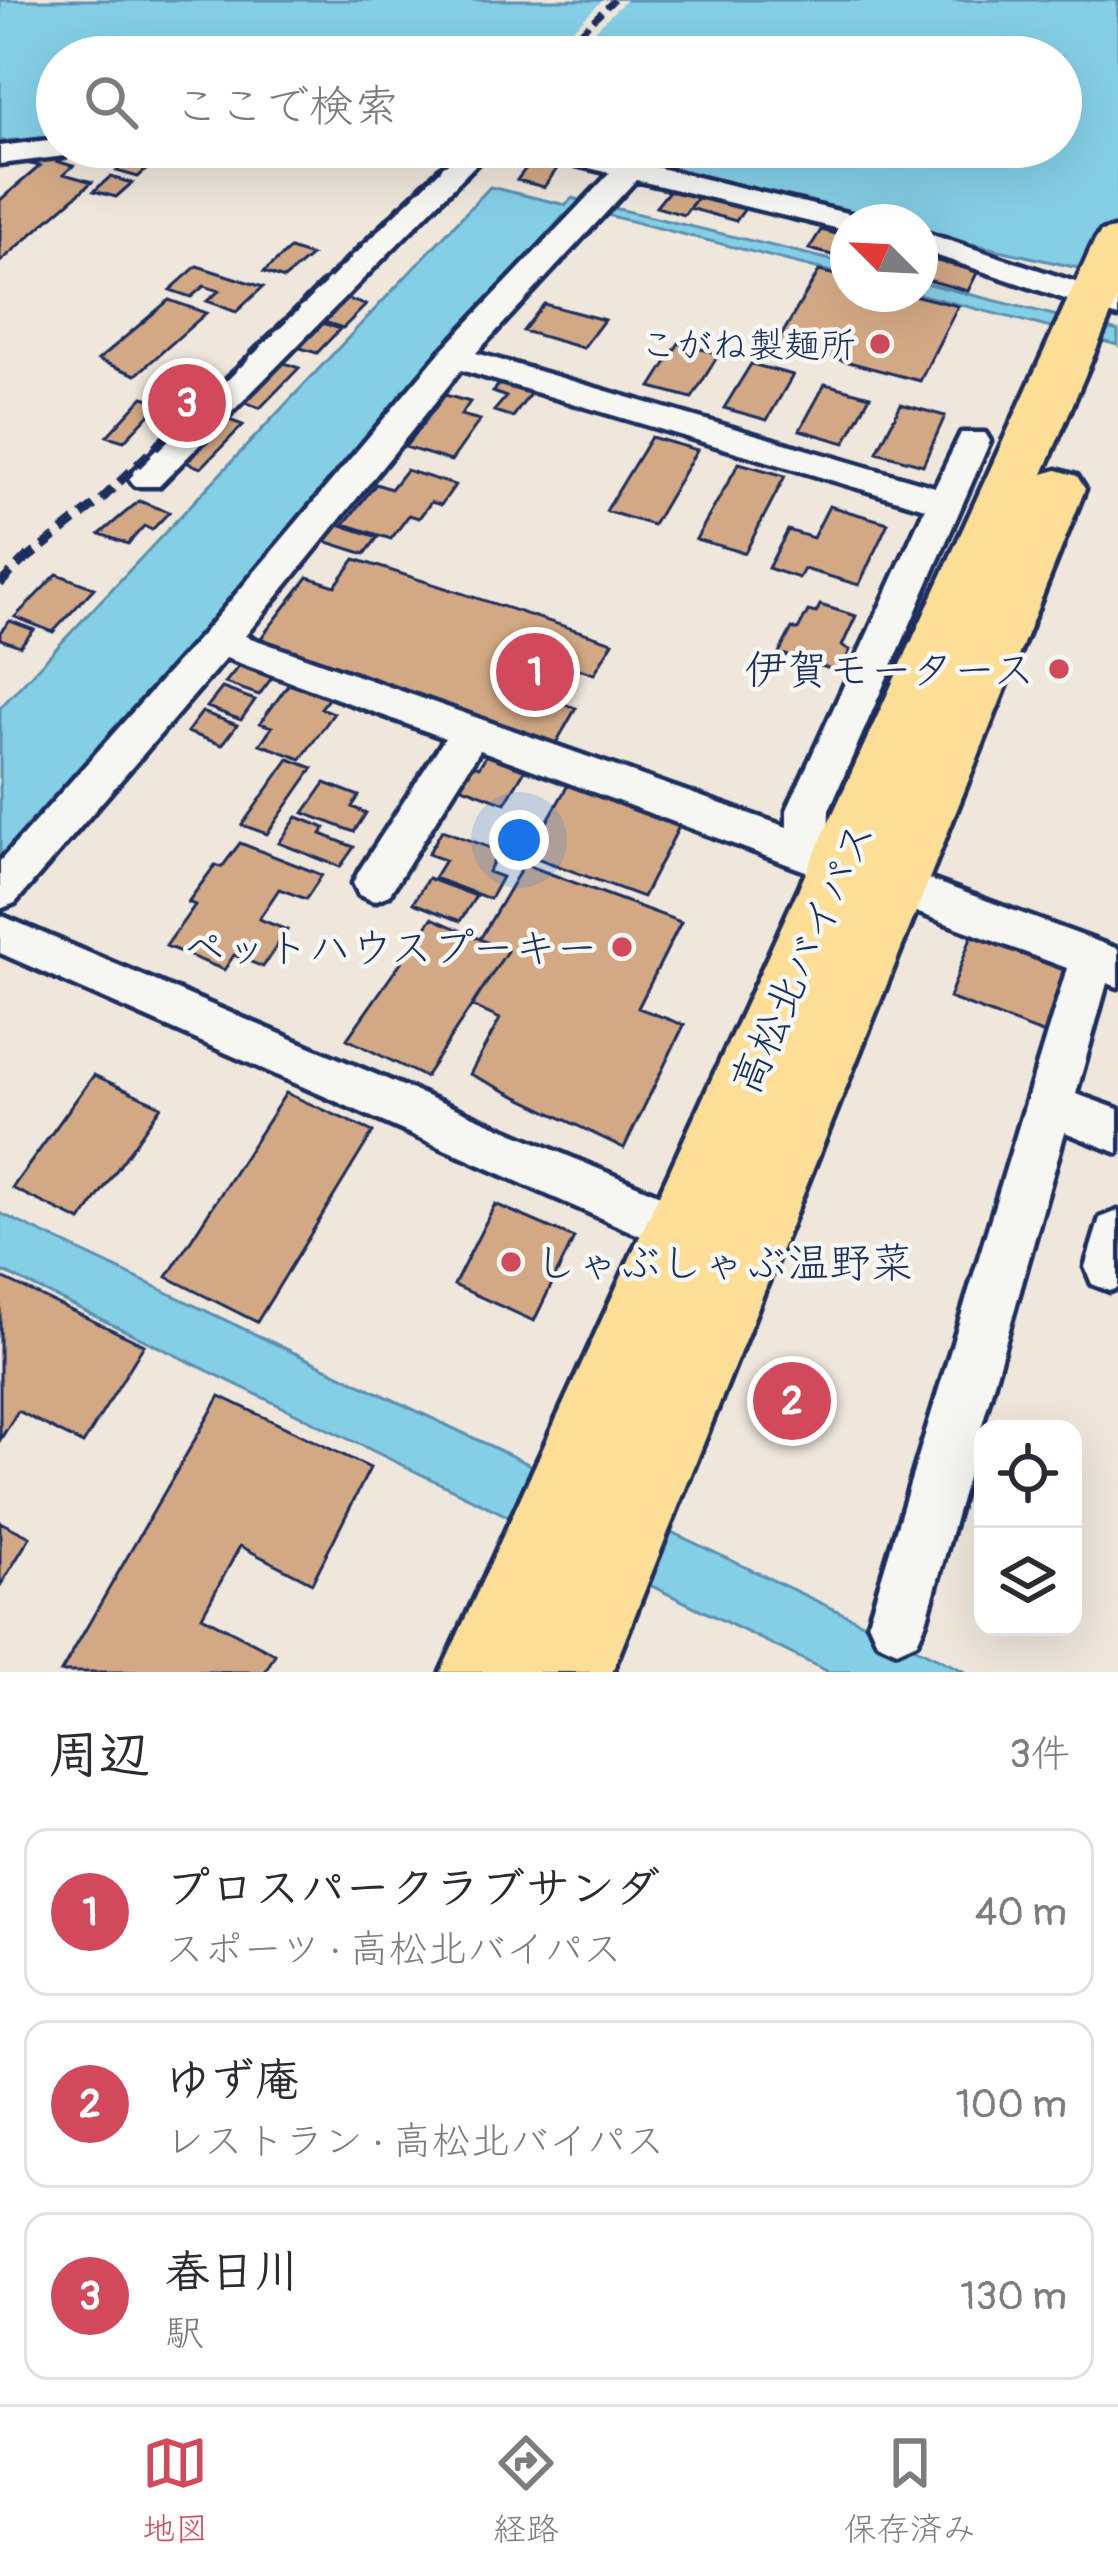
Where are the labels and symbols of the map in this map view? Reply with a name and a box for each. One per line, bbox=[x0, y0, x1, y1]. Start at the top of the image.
north arrow bbox=[830, 204, 938, 312]
place label: こがね製麺所 bbox=[640, 323, 856, 368]
marker: こがね製麺所 bbox=[867, 331, 893, 357]
pin: 3 bbox=[148, 358, 226, 448]
pin: 1 bbox=[496, 627, 574, 717]
place label: 伊賀モータース bbox=[744, 645, 1035, 697]
marker: 伊賀モータース bbox=[1046, 656, 1072, 682]
your location bbox=[489, 810, 549, 870]
street label: 高松北バイパス bbox=[720, 813, 887, 1102]
place label: ペットハウスプーキー bbox=[183, 923, 598, 975]
marker: ペットハウスプーキー bbox=[609, 934, 635, 960]
place label: しゃぶしゃぶ温野菜 bbox=[535, 1238, 913, 1290]
marker: しゃぶしゃぶ温野菜 bbox=[498, 1249, 524, 1275]
pin: 2 bbox=[753, 1356, 831, 1446]

